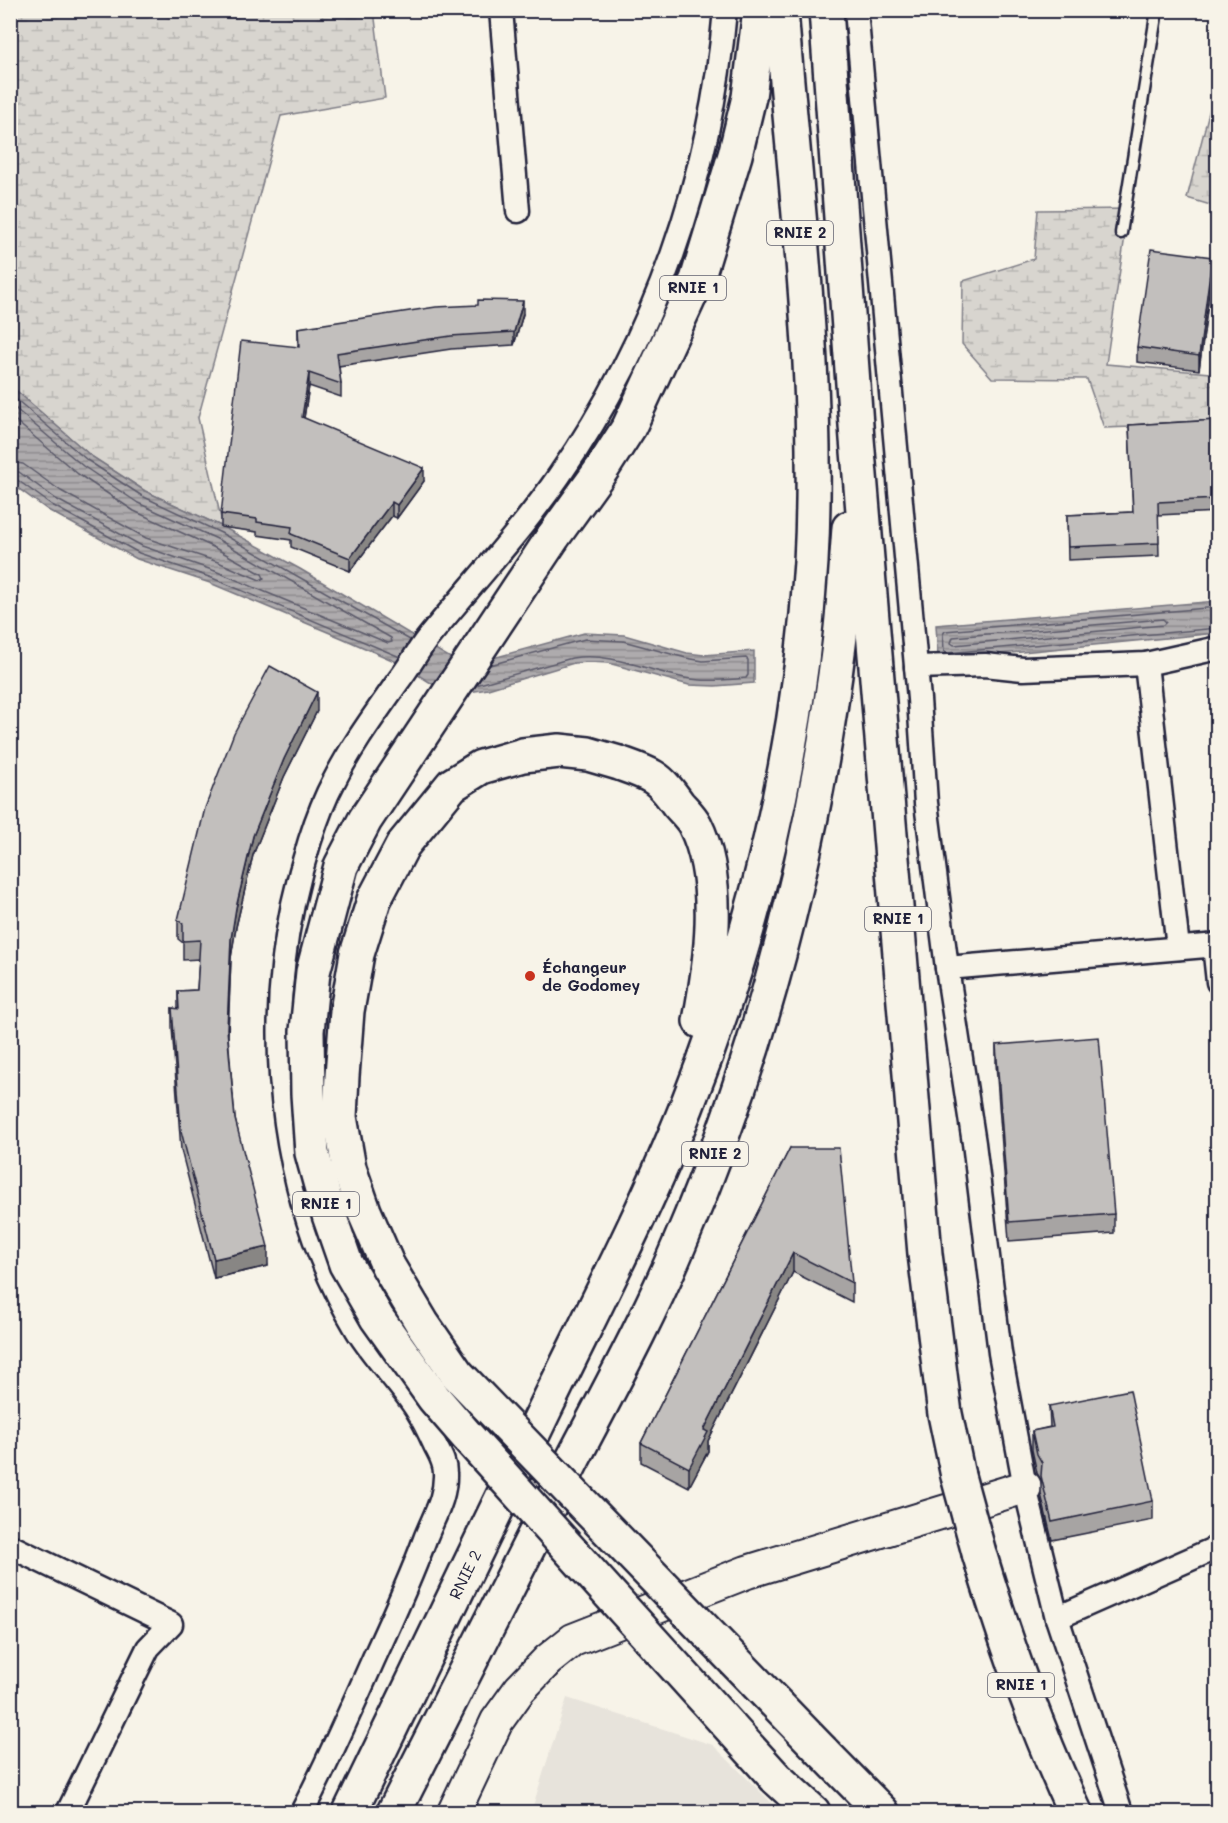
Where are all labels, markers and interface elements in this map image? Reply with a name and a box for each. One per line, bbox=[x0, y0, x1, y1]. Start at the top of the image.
road number: RNIE 2 bbox=[767, 221, 833, 245]
road number: RNIE 1 bbox=[660, 276, 726, 300]
road number: RNIE 1 bbox=[865, 907, 931, 931]
place label: Échangeur de Godomey bbox=[542, 956, 641, 995]
marker: Échangeur de Godomey bbox=[523, 969, 537, 983]
road number: RNIE 2 bbox=[682, 1142, 748, 1166]
road number: RNIE 1 bbox=[293, 1192, 359, 1216]
street label: RNIE 2 bbox=[444, 1546, 485, 1602]
road number: RNIE 1 bbox=[988, 1673, 1054, 1697]

